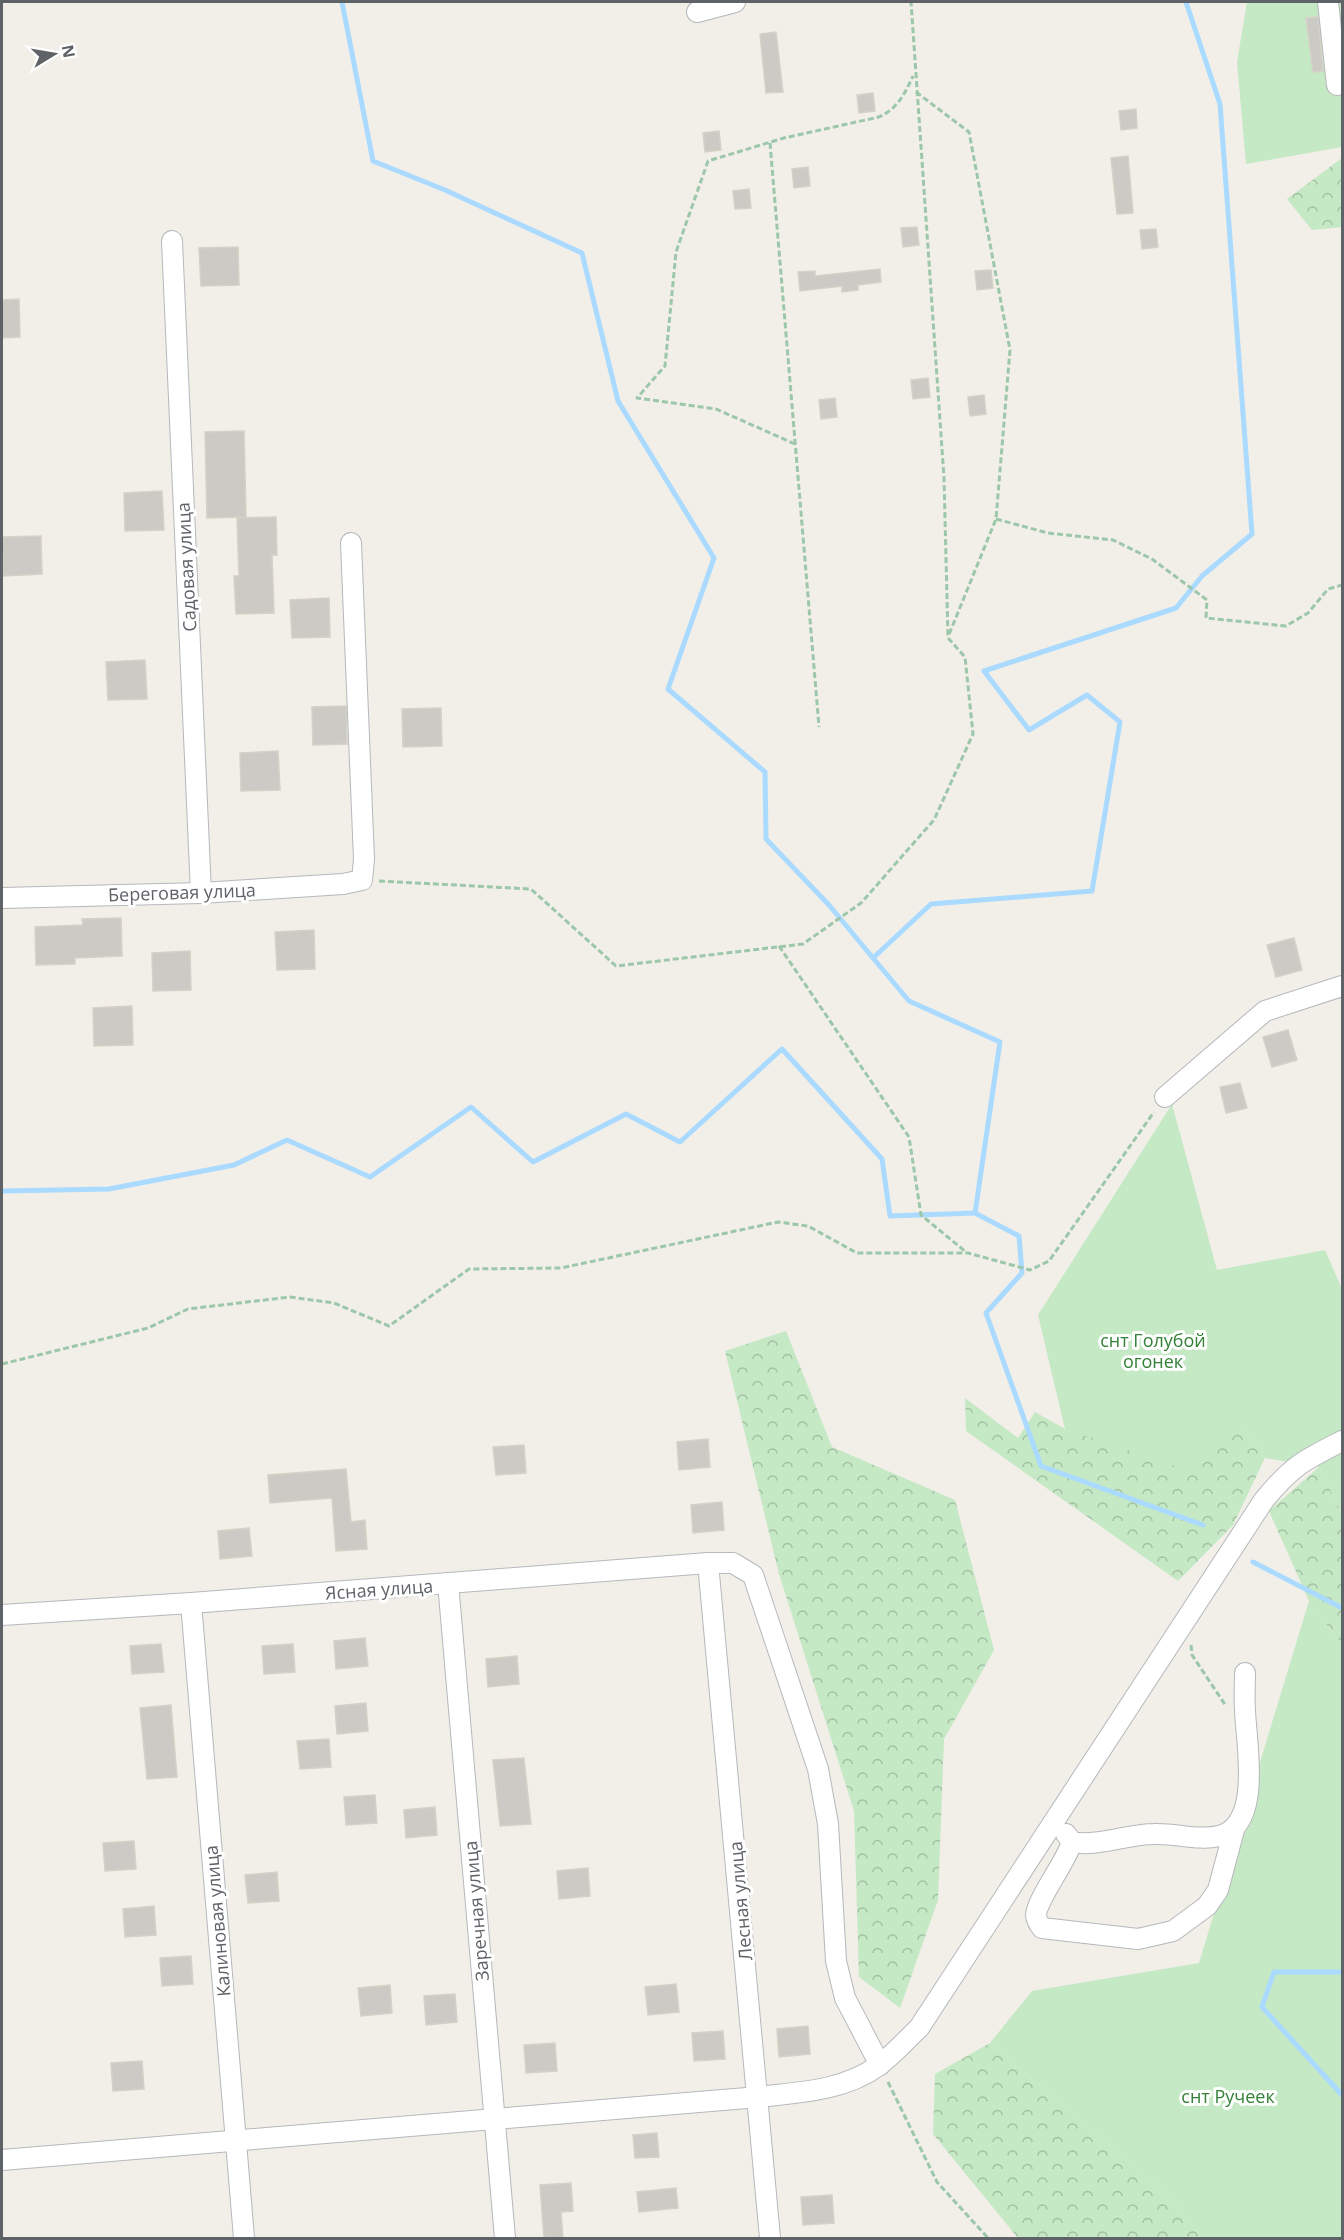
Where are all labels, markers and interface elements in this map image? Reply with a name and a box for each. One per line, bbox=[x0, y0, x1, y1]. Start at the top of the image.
north arrow bbox=[24, 24, 84, 84]
text: N bbox=[57, 43, 81, 60]
street label: Садовая улица bbox=[171, 502, 201, 632]
street label: Береговая улица bbox=[108, 877, 256, 907]
park label: снт Голубой огонек bbox=[1100, 1328, 1206, 1373]
street label: Ясная улица bbox=[324, 1573, 434, 1605]
street label: Заречная улица bbox=[458, 1840, 494, 1982]
street label: Лесная улица bbox=[723, 1840, 757, 1962]
street label: Калиновая улица bbox=[198, 1844, 236, 1998]
park label: снт Ручеек bbox=[1181, 2084, 1275, 2108]

